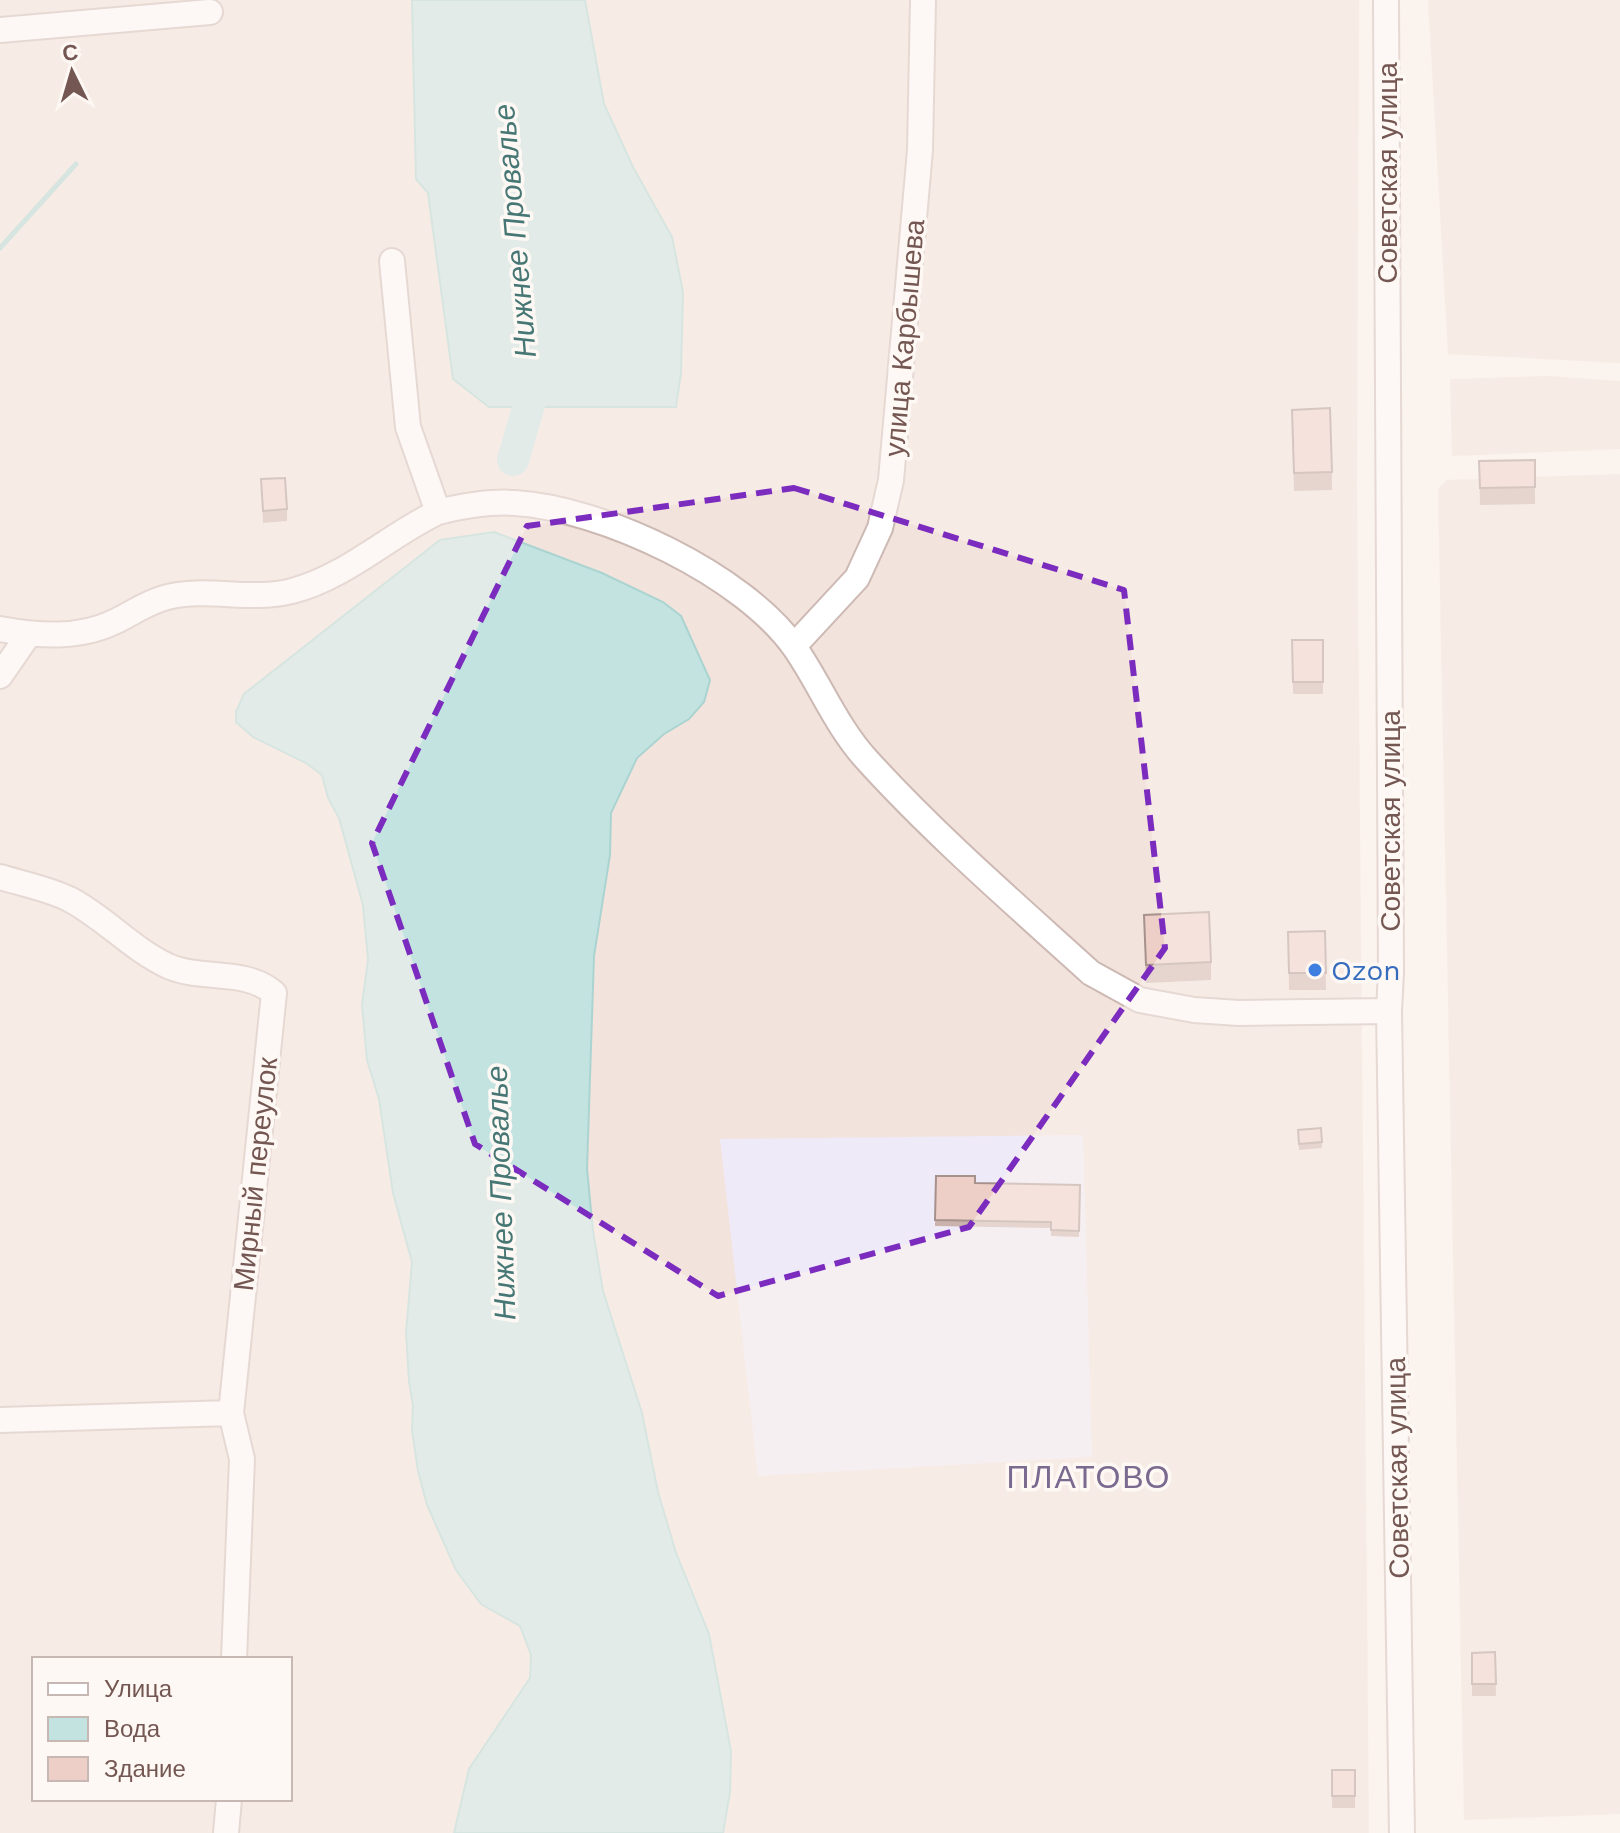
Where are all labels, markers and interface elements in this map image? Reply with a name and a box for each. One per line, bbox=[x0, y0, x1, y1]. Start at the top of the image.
north arrow bbox=[32, 32, 112, 112]
text: С bbox=[61, 39, 79, 66]
street label: Советская улица bbox=[1371, 62, 1404, 284]
water label: Нижнее Провалье bbox=[486, 103, 543, 359]
street label: улица Карбышева bbox=[878, 217, 931, 458]
street label: Советская улица bbox=[1374, 710, 1407, 932]
place label: Ozon bbox=[1331, 954, 1401, 987]
marker: Ozon bbox=[1306, 961, 1324, 979]
street label: Мирный переулок bbox=[227, 1055, 284, 1293]
water label: Нижнее Провалье bbox=[479, 1065, 522, 1321]
street label: Советская улица bbox=[1379, 1356, 1416, 1579]
district label: ПЛАТОВО bbox=[1006, 1458, 1172, 1496]
legend bbox=[32, 1657, 292, 1801]
text: Улица bbox=[104, 1675, 173, 1703]
text: Вода bbox=[104, 1715, 161, 1743]
text: Здание bbox=[104, 1755, 186, 1783]

